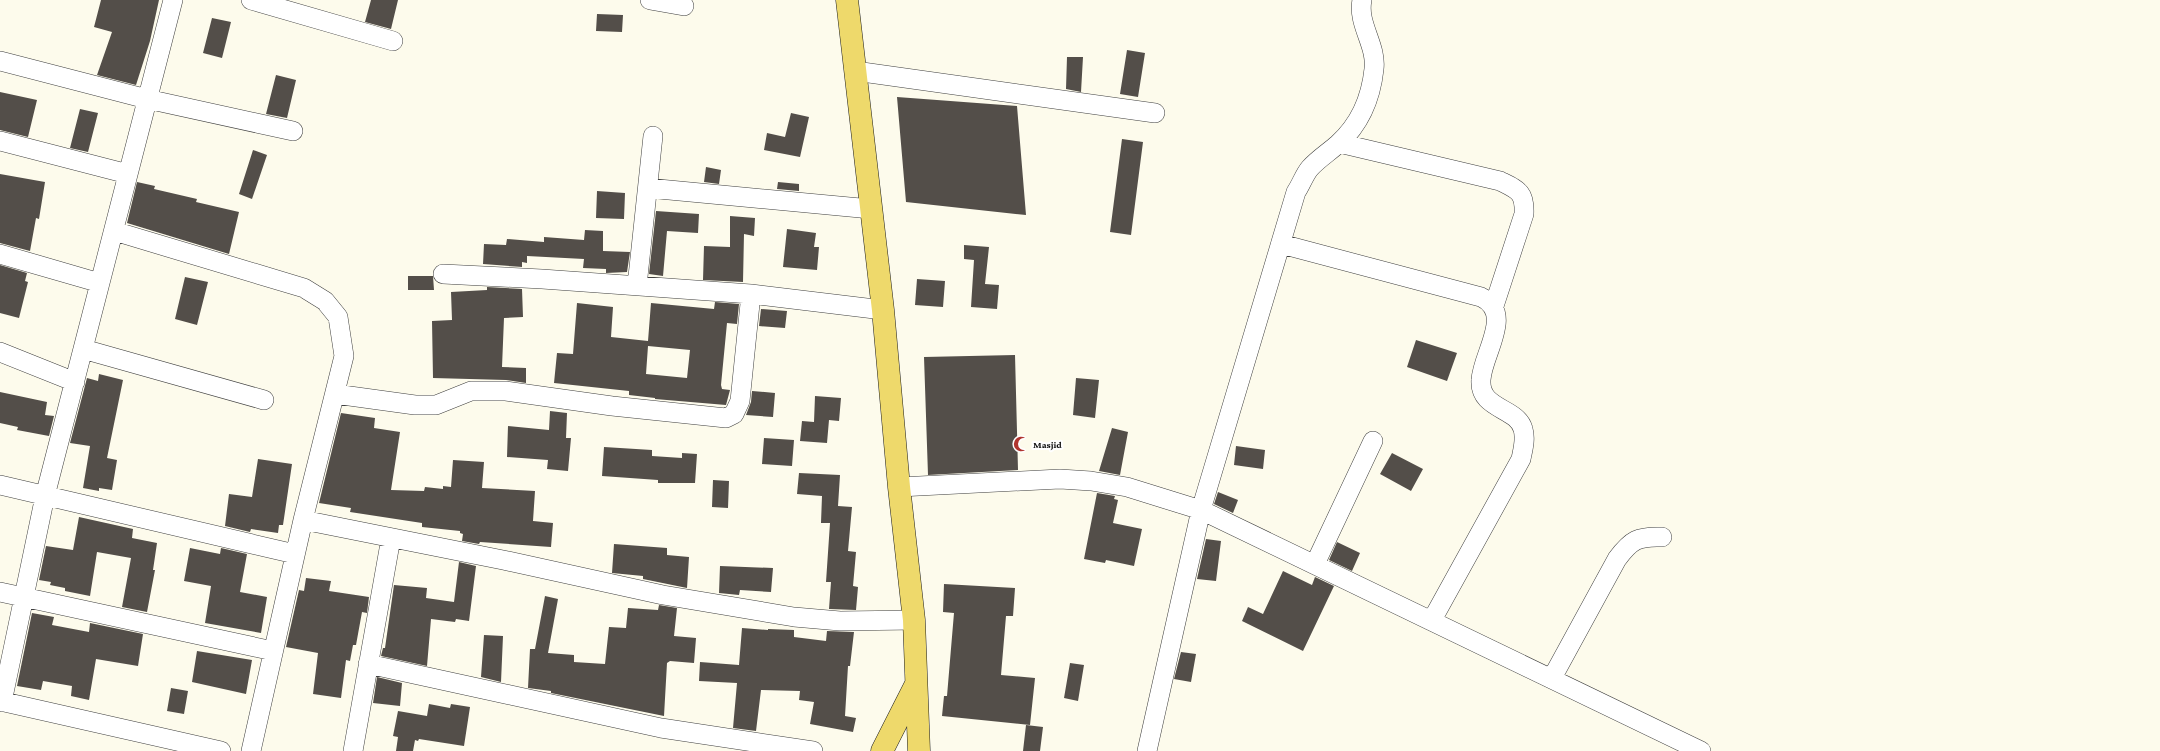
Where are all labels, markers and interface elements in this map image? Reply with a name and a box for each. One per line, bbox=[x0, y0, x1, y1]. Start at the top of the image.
mosque icon: Masjid bbox=[1012, 435, 1030, 453]
place label: Masjid bbox=[1033, 439, 1062, 451]

